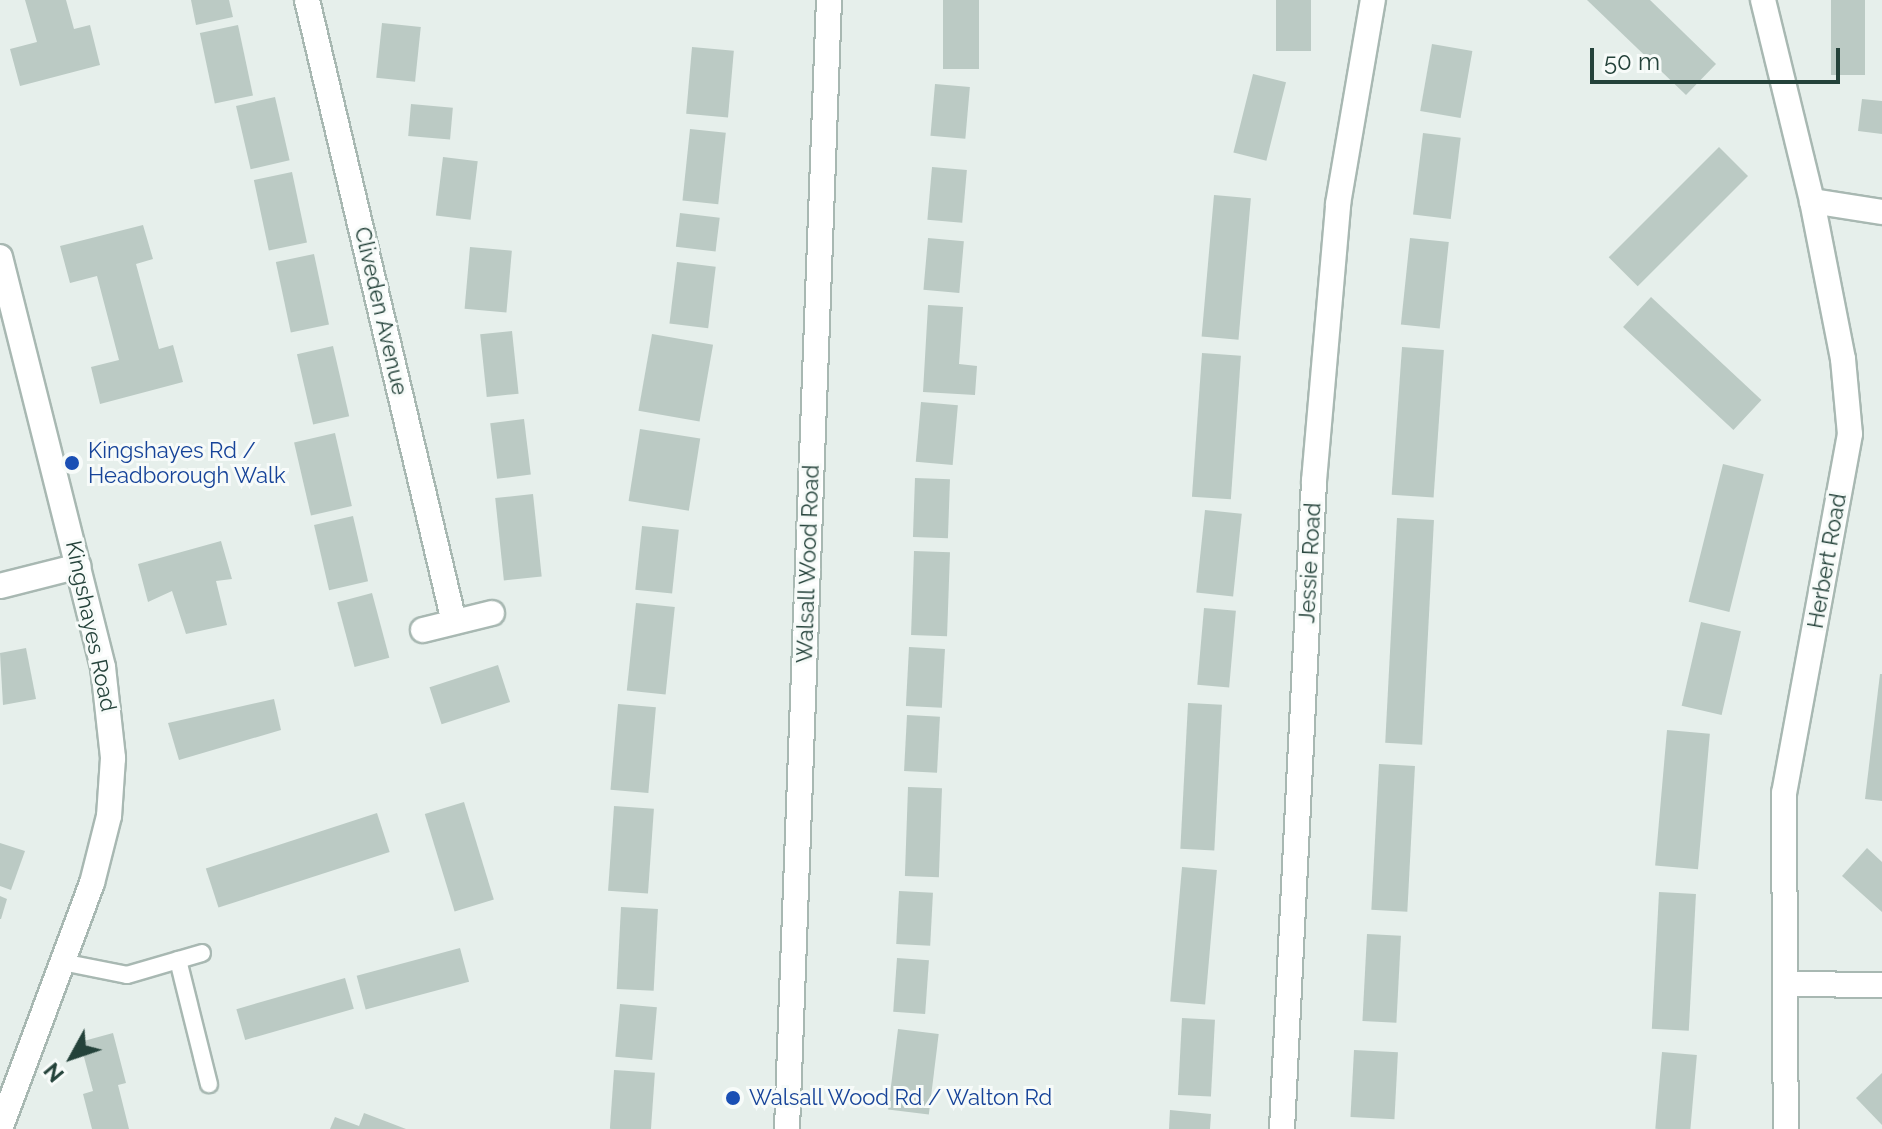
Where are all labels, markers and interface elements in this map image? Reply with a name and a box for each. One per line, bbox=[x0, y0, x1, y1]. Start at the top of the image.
scale bar bbox=[1594, 32, 1844, 82]
text: 50 m bbox=[1604, 47, 1660, 76]
street label: Cliveden Avenue bbox=[349, 224, 413, 398]
place label: Kingshayes Rd / Headborough Walk bbox=[88, 437, 286, 488]
marker: Kingshayes Rd / Headborough Walk bbox=[63, 454, 81, 472]
street label: Walsall Wood Road bbox=[791, 464, 825, 664]
street label: Herbert Road bbox=[1802, 491, 1852, 631]
street label: Jessie Road bbox=[1294, 502, 1326, 624]
street label: Kingshayes Road bbox=[60, 538, 122, 714]
north arrow bbox=[32, 1017, 112, 1097]
text: N bbox=[38, 1058, 69, 1087]
place label: Walsall Wood Rd / Walton Rd bbox=[749, 1085, 1054, 1111]
marker: Walsall Wood Rd / Walton Rd bbox=[724, 1089, 742, 1107]

